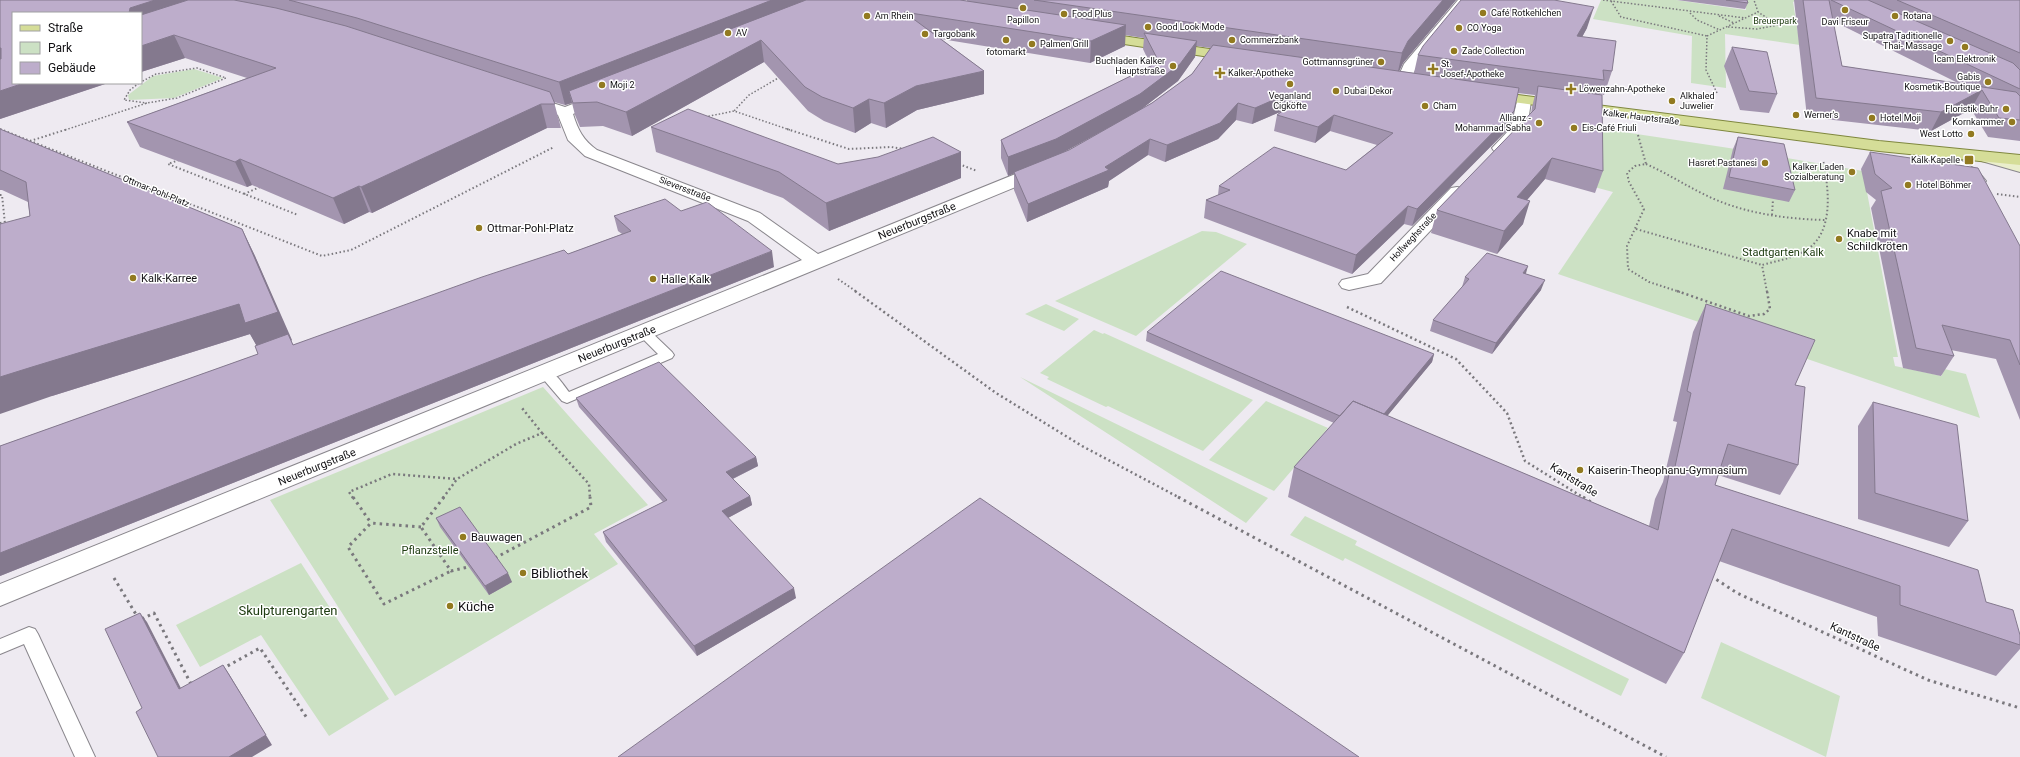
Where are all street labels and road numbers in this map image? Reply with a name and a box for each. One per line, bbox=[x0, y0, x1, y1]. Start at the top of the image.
street label: Kalker Hauptstraße bbox=[1602, 107, 1680, 127]
street label: Ottmar-Pohl-Platz bbox=[121, 173, 191, 209]
street label: Sieversstraße bbox=[658, 175, 712, 204]
street label: Neuerburgstraße bbox=[876, 199, 958, 242]
street label: Hollweghstraße bbox=[1388, 210, 1438, 263]
street label: Neuerburgstraße bbox=[576, 322, 658, 365]
street label: Neuerburgstraße bbox=[276, 445, 358, 488]
street label: Kantstraße bbox=[1548, 460, 1600, 500]
street label: Kantstraße bbox=[1828, 620, 1882, 654]

